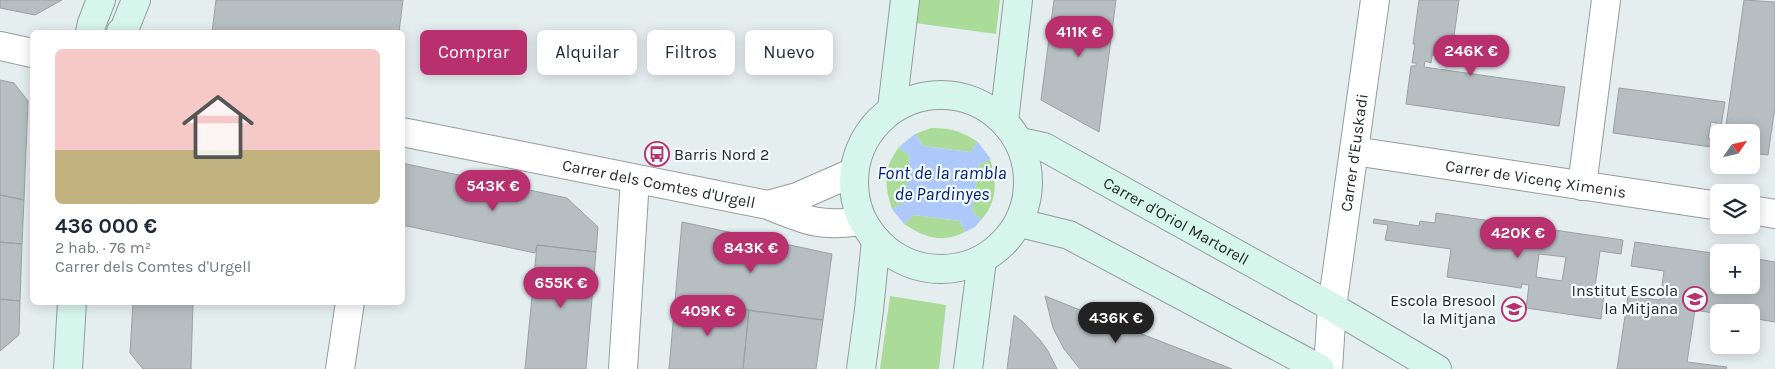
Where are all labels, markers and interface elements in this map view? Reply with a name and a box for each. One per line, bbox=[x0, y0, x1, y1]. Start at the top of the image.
pin: 411K € bbox=[1038, 15, 1120, 58]
text: 411K € bbox=[1056, 22, 1102, 41]
chip: Comprar bbox=[420, 30, 527, 75]
chip: Alquilar bbox=[537, 30, 637, 75]
chip: Filtros bbox=[647, 30, 735, 75]
chip: Nuevo bbox=[745, 30, 833, 75]
pin: 246K € bbox=[1430, 34, 1512, 77]
text: 246K € bbox=[1444, 41, 1498, 60]
icon: home bbox=[173, 82, 263, 172]
street label: Carrer d'Euskadi bbox=[1336, 92, 1372, 213]
north arrow bbox=[1710, 124, 1760, 174]
map controls bbox=[1710, 124, 1760, 354]
bus stop icon: Barris Nord 2 bbox=[644, 141, 670, 167]
place label: Barris Nord 2 bbox=[674, 145, 769, 164]
street label: Carrer dels Comtes d'Urgell bbox=[561, 155, 757, 212]
street label: Carrer de Vicenç Ximenis bbox=[1444, 156, 1628, 202]
water label: Font de la rambla de Pardinyes bbox=[877, 162, 1007, 205]
pin: 543K € bbox=[452, 170, 534, 212]
street label: Carrer d'Oriol Martorell bbox=[1100, 173, 1252, 269]
text: 543K € bbox=[466, 176, 520, 195]
button: layers bbox=[1710, 184, 1760, 234]
text: 436 000 € bbox=[55, 214, 157, 238]
pin: 420K € bbox=[1477, 216, 1559, 259]
text: 420K € bbox=[1491, 223, 1545, 242]
pin: 843K € bbox=[710, 232, 792, 274]
text: 2 hab. · 76 m² bbox=[55, 238, 151, 257]
text: 843K € bbox=[724, 238, 778, 257]
button: + bbox=[1710, 244, 1760, 294]
text: Carrer dels Comtes d'Urgell bbox=[55, 257, 251, 276]
pin: 655K € bbox=[520, 266, 602, 309]
text: 655K € bbox=[535, 273, 587, 292]
place label: Institut Escola la Mitjana bbox=[1571, 281, 1678, 318]
school or university icon: Institut Escola la Mitjana bbox=[1682, 286, 1708, 312]
place label: Escola Bresool la Mitjana bbox=[1390, 291, 1496, 328]
pin: 409K € bbox=[667, 294, 749, 337]
school or university icon: Escola Bresool la Mitjana bbox=[1501, 296, 1527, 322]
text: 409K € bbox=[681, 301, 735, 320]
pin: 436K € bbox=[1075, 302, 1157, 344]
button: − bbox=[1710, 304, 1760, 354]
text: 436K € bbox=[1089, 308, 1143, 327]

